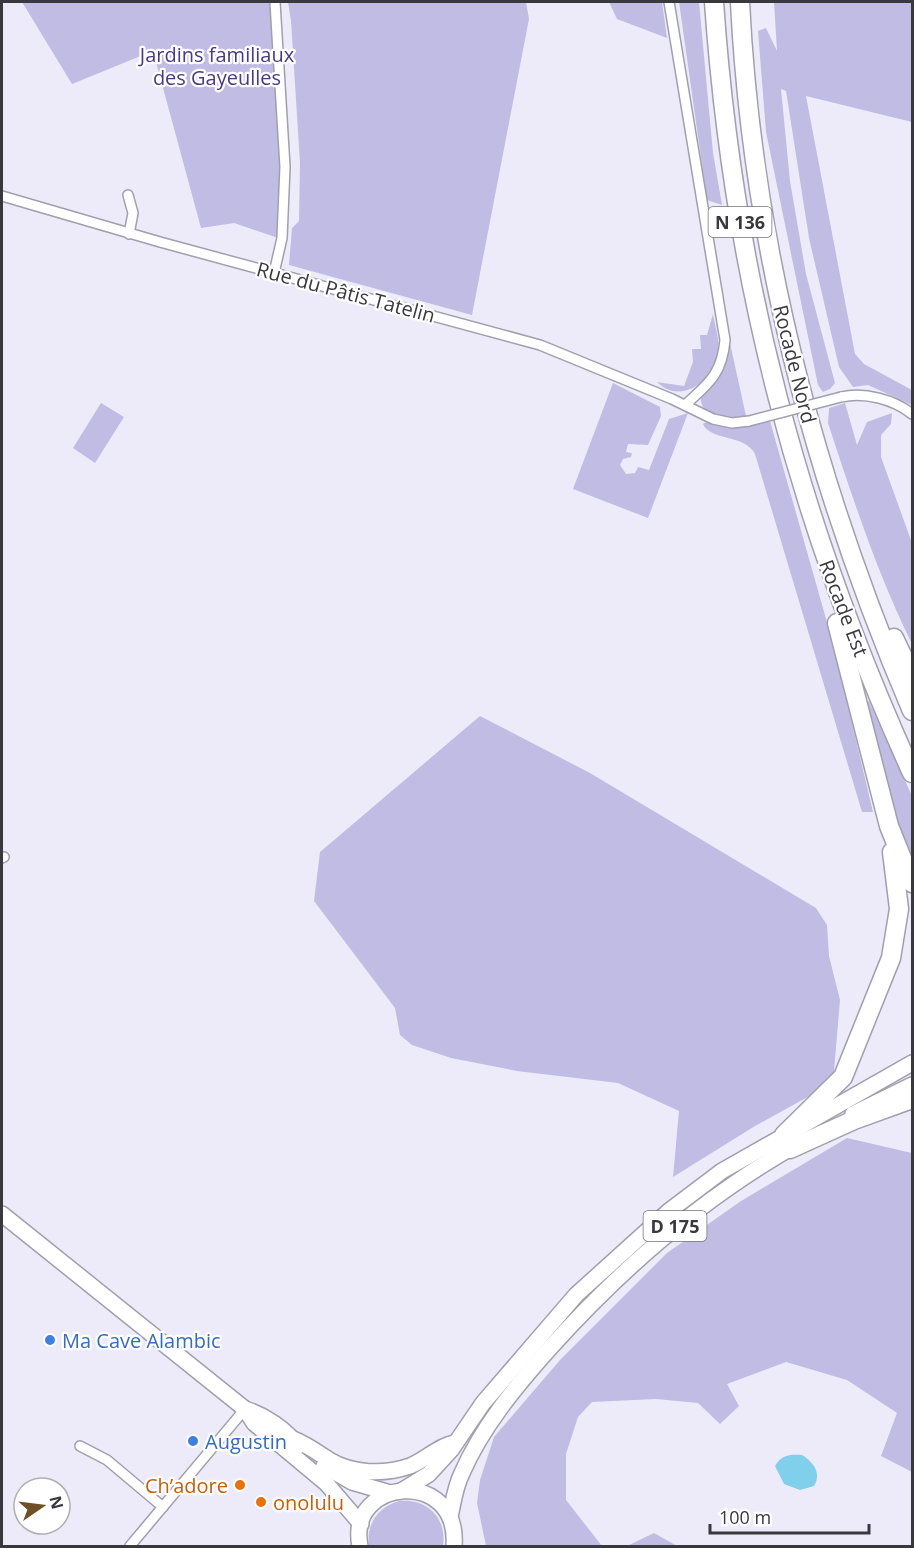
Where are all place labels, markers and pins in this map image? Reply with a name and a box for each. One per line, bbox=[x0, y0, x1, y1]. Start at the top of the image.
place label: Ma Cave Alambic bbox=[62, 1327, 221, 1354]
marker: Ma Cave Alambic bbox=[43, 1333, 57, 1347]
place label: Augustin bbox=[205, 1428, 287, 1455]
marker: Augustin bbox=[186, 1434, 200, 1448]
place label: Ch’adore bbox=[145, 1472, 228, 1499]
marker: Ch’adore bbox=[233, 1478, 247, 1492]
place label: onolulu bbox=[273, 1489, 344, 1516]
marker: onolulu bbox=[254, 1495, 268, 1509]

